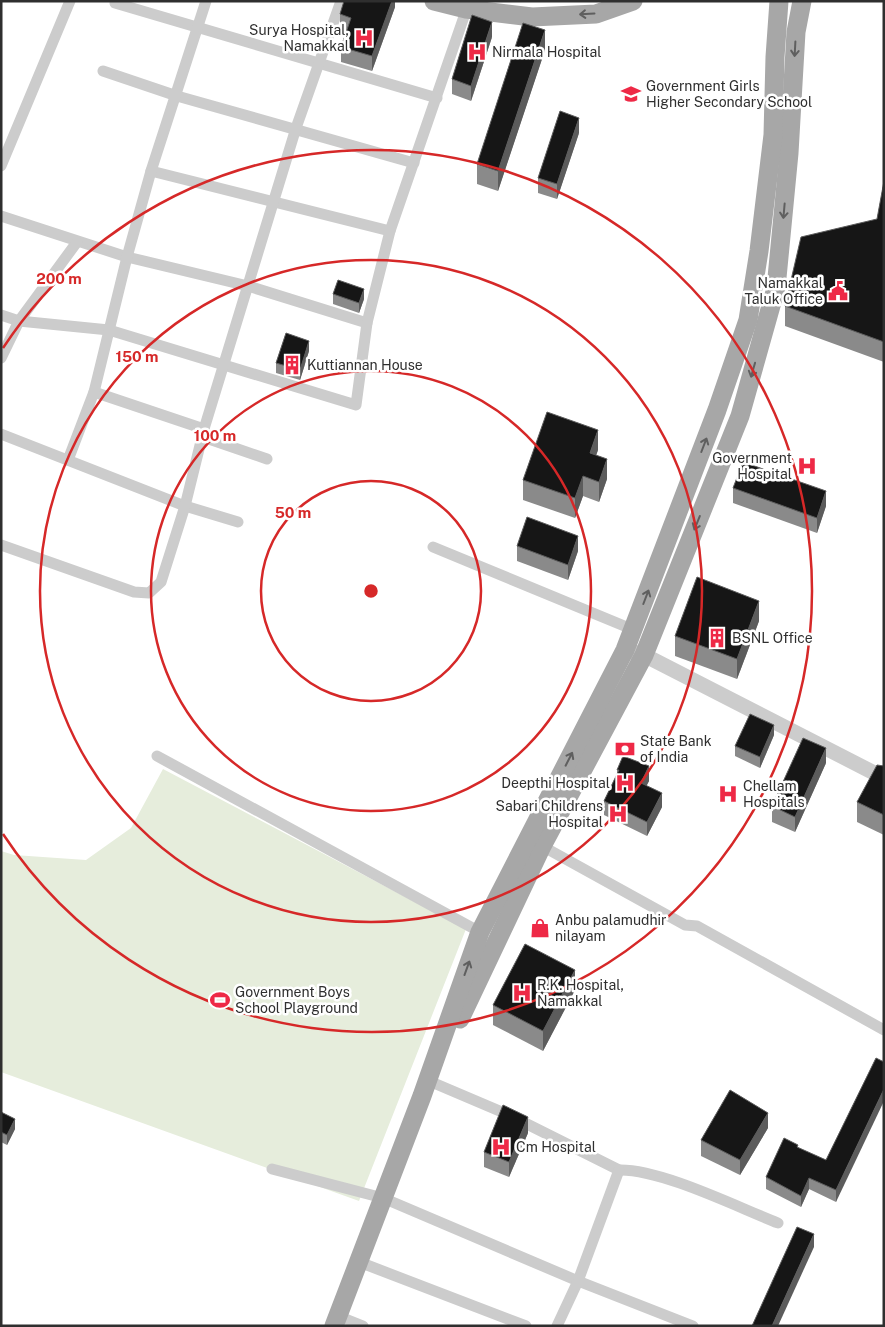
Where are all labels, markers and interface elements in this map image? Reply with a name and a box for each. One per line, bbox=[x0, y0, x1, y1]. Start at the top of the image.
one-way arrow bbox=[579, 10, 595, 19]
place label: Surya Hospital, Namakkal bbox=[249, 22, 349, 54]
hospital icon: Surya Hospital, Namakkal bbox=[353, 27, 375, 49]
hospital icon: Nirmala Hospital bbox=[466, 41, 488, 63]
one-way arrow bbox=[790, 41, 800, 57]
place label: Nirmala Hospital bbox=[492, 44, 602, 60]
place label: Government Girls Higher Secondary School bbox=[646, 78, 812, 110]
school or university icon: Government Girls Higher Secondary School bbox=[620, 83, 642, 105]
one-way arrow bbox=[780, 203, 789, 219]
text: 200 m bbox=[36, 270, 82, 287]
place label: Namakkal Taluk Office bbox=[744, 275, 823, 307]
public building icon: Namakkal Taluk Office bbox=[827, 280, 849, 302]
text: 150 m bbox=[115, 348, 159, 365]
building icon: Kuttiannan House bbox=[281, 354, 303, 376]
place label: Kuttiannan House bbox=[307, 357, 423, 373]
one-way arrow bbox=[748, 362, 757, 378]
text: 100 m bbox=[194, 427, 236, 444]
one-way arrow bbox=[700, 438, 709, 453]
place label: Government Hospital bbox=[712, 450, 792, 482]
hospital icon: Government Hospital bbox=[796, 455, 818, 477]
text: 50 m bbox=[275, 504, 311, 521]
one-way arrow bbox=[692, 515, 702, 530]
centre of rings bbox=[362, 582, 380, 600]
one-way arrow bbox=[642, 589, 651, 605]
building icon: BSNL Office bbox=[706, 627, 728, 649]
place label: BSNL Office bbox=[732, 630, 813, 646]
place label: State Bank of India bbox=[640, 733, 712, 765]
bank icon: State Bank of India bbox=[614, 738, 636, 760]
one-way arrow bbox=[565, 752, 574, 767]
hospital icon: Deepthi Hospital bbox=[614, 772, 636, 794]
place label: Deepthi Hospital bbox=[501, 775, 610, 791]
place label: Chellam Hospitals bbox=[743, 778, 805, 810]
hospital icon: Chellam Hospitals bbox=[717, 783, 739, 805]
place label: Sabari Childrens Hospital bbox=[496, 798, 603, 830]
hospital icon: Sabari Childrens Hospital bbox=[607, 803, 629, 825]
place label: Anbu palamudhir nilayam bbox=[555, 912, 667, 944]
shop icon: Anbu palamudhir nilayam bbox=[529, 917, 551, 939]
one-way arrow bbox=[463, 960, 472, 976]
place label: R.K. Hospital, Namakkal bbox=[537, 977, 624, 1009]
hospital icon: R.K. Hospital, Namakkal bbox=[511, 982, 533, 1004]
place label: Government Boys School Playground bbox=[235, 984, 358, 1016]
sports icon: Government Boys School Playground bbox=[209, 989, 231, 1011]
hospital icon: Cm Hospital bbox=[490, 1136, 512, 1158]
place label: Cm Hospital bbox=[516, 1139, 596, 1155]

